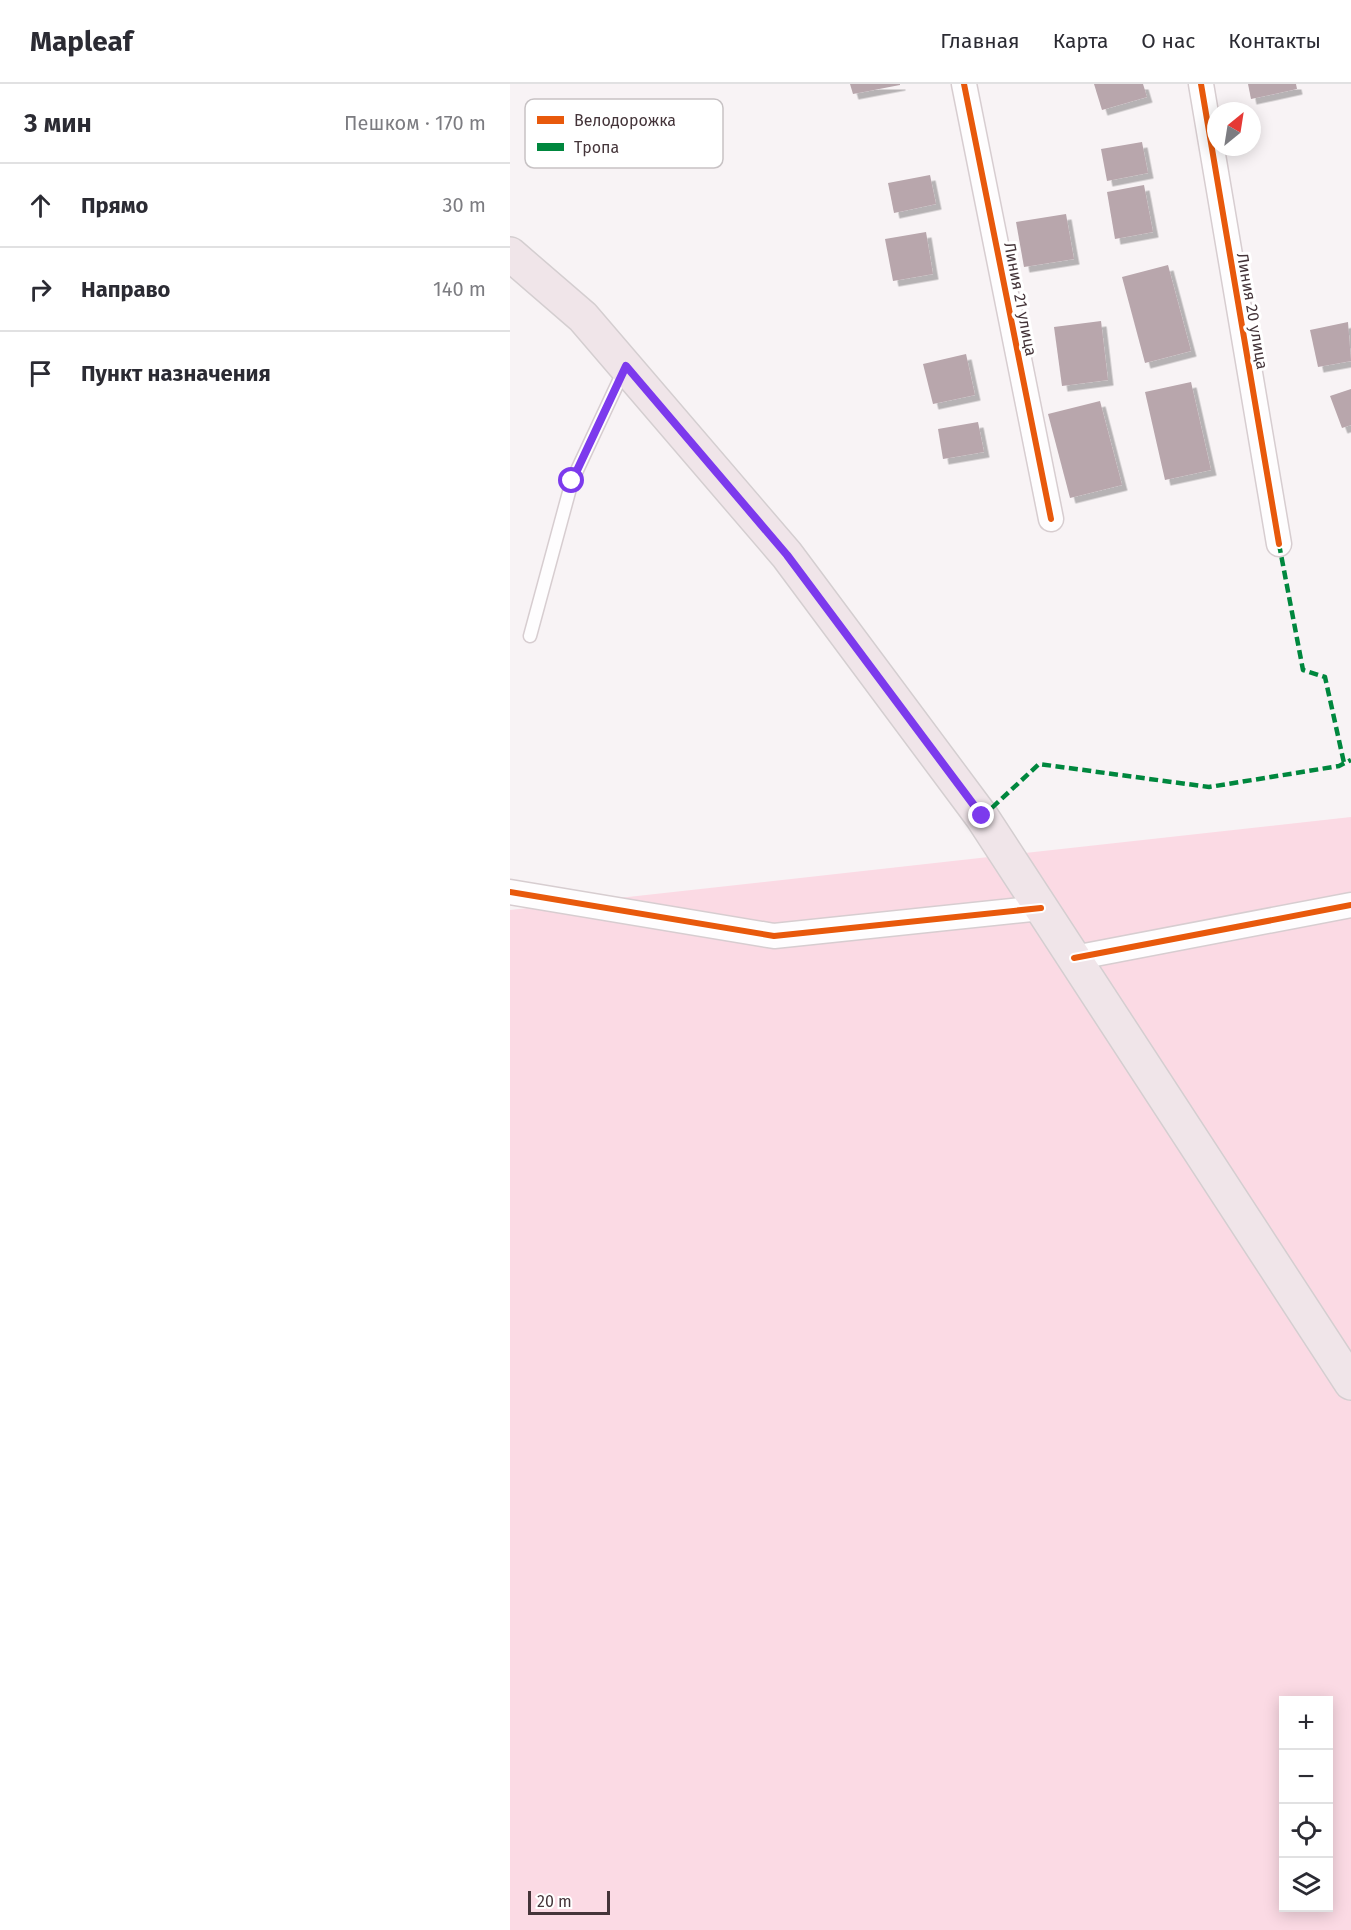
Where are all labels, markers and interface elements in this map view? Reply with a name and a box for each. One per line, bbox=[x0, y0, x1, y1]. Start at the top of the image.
text: Mapleaf bbox=[30, 25, 133, 58]
text: Главная bbox=[940, 28, 1020, 54]
text: Карта bbox=[1053, 28, 1108, 54]
text: О нас bbox=[1141, 28, 1195, 54]
text: Контакты bbox=[1228, 28, 1321, 54]
legend bbox=[525, 99, 723, 168]
north arrow bbox=[1207, 102, 1261, 156]
text: 3 мин bbox=[24, 108, 92, 139]
text: Пешком · 170 m bbox=[344, 111, 486, 135]
text: Велодорожка bbox=[574, 111, 676, 130]
text: Тропа bbox=[574, 138, 619, 157]
icon: ahead bbox=[24, 189, 57, 222]
text: Прямо bbox=[81, 192, 148, 219]
text: 30 m bbox=[442, 193, 486, 217]
street label: Линия 21 улица bbox=[1000, 241, 1041, 358]
street label: Линия 20 улица bbox=[1233, 251, 1272, 371]
icon: right bbox=[24, 273, 57, 306]
text: Направо bbox=[81, 276, 170, 303]
text: 140 m bbox=[433, 277, 486, 301]
icon: arrive bbox=[24, 357, 57, 390]
text: Пункт назначения bbox=[81, 360, 271, 387]
route start bbox=[558, 467, 584, 493]
route end bbox=[968, 802, 994, 828]
map controls bbox=[1279, 1696, 1333, 1912]
button: + bbox=[1279, 1696, 1333, 1750]
button: − bbox=[1279, 1750, 1333, 1804]
button: locate bbox=[1279, 1804, 1333, 1858]
button: layers bbox=[1279, 1858, 1333, 1912]
scale bar bbox=[528, 1888, 610, 1916]
text: 20 m bbox=[537, 1892, 572, 1911]

